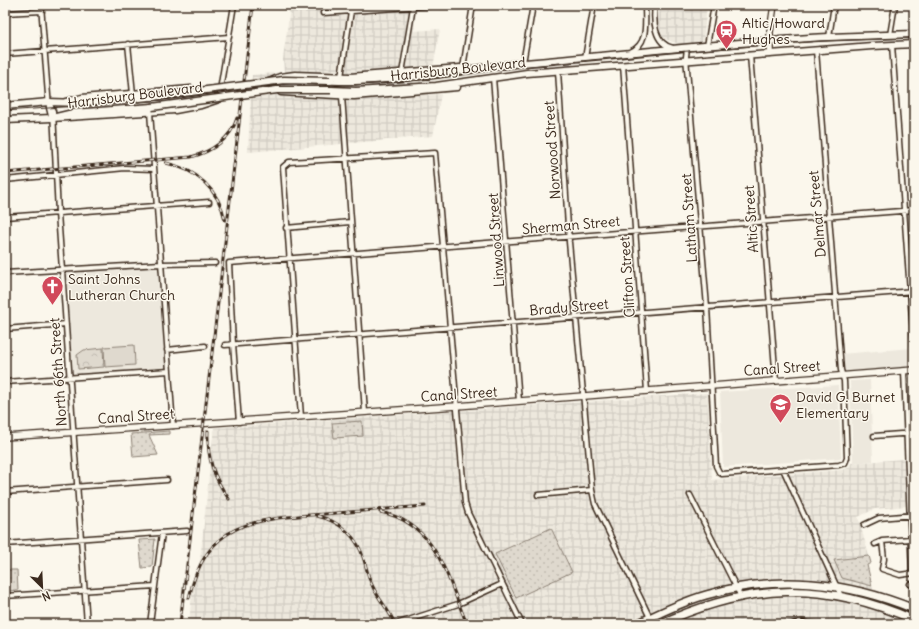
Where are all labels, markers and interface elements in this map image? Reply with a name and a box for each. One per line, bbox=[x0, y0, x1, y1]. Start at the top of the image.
place label: Altic/Howard Hughes bbox=[742, 14, 825, 48]
station icon: Altic/Howard Hughes bbox=[713, 18, 739, 51]
street label: Harrisburg Boulevard bbox=[389, 53, 527, 85]
street label: Harrisburg Boulevard bbox=[66, 78, 204, 112]
street label: Norwood Street bbox=[540, 100, 564, 200]
street label: Delmar Street bbox=[804, 169, 830, 258]
street label: Latham Street bbox=[677, 173, 701, 263]
street label: Altic Street bbox=[740, 184, 762, 253]
street label: Linwood Street bbox=[484, 192, 508, 288]
street label: Sherman Street bbox=[521, 212, 621, 238]
street label: Clifton Street bbox=[615, 235, 639, 318]
place label: Saint Johns Lutheran Church bbox=[68, 270, 175, 304]
church icon: Saint Johns Lutheran Church bbox=[39, 274, 65, 307]
street label: Brady Street bbox=[529, 295, 610, 319]
street label: North 66th Street bbox=[45, 317, 71, 427]
street label: Canal Street bbox=[743, 356, 821, 380]
street label: Canal Street bbox=[420, 382, 498, 406]
place label: David G. Burnet Elementary bbox=[796, 388, 895, 422]
school or university icon: David G. Burnet Elementary bbox=[768, 392, 794, 425]
street label: Canal Street bbox=[97, 404, 175, 428]
north arrow bbox=[22, 567, 62, 607]
text: N bbox=[40, 588, 52, 604]

